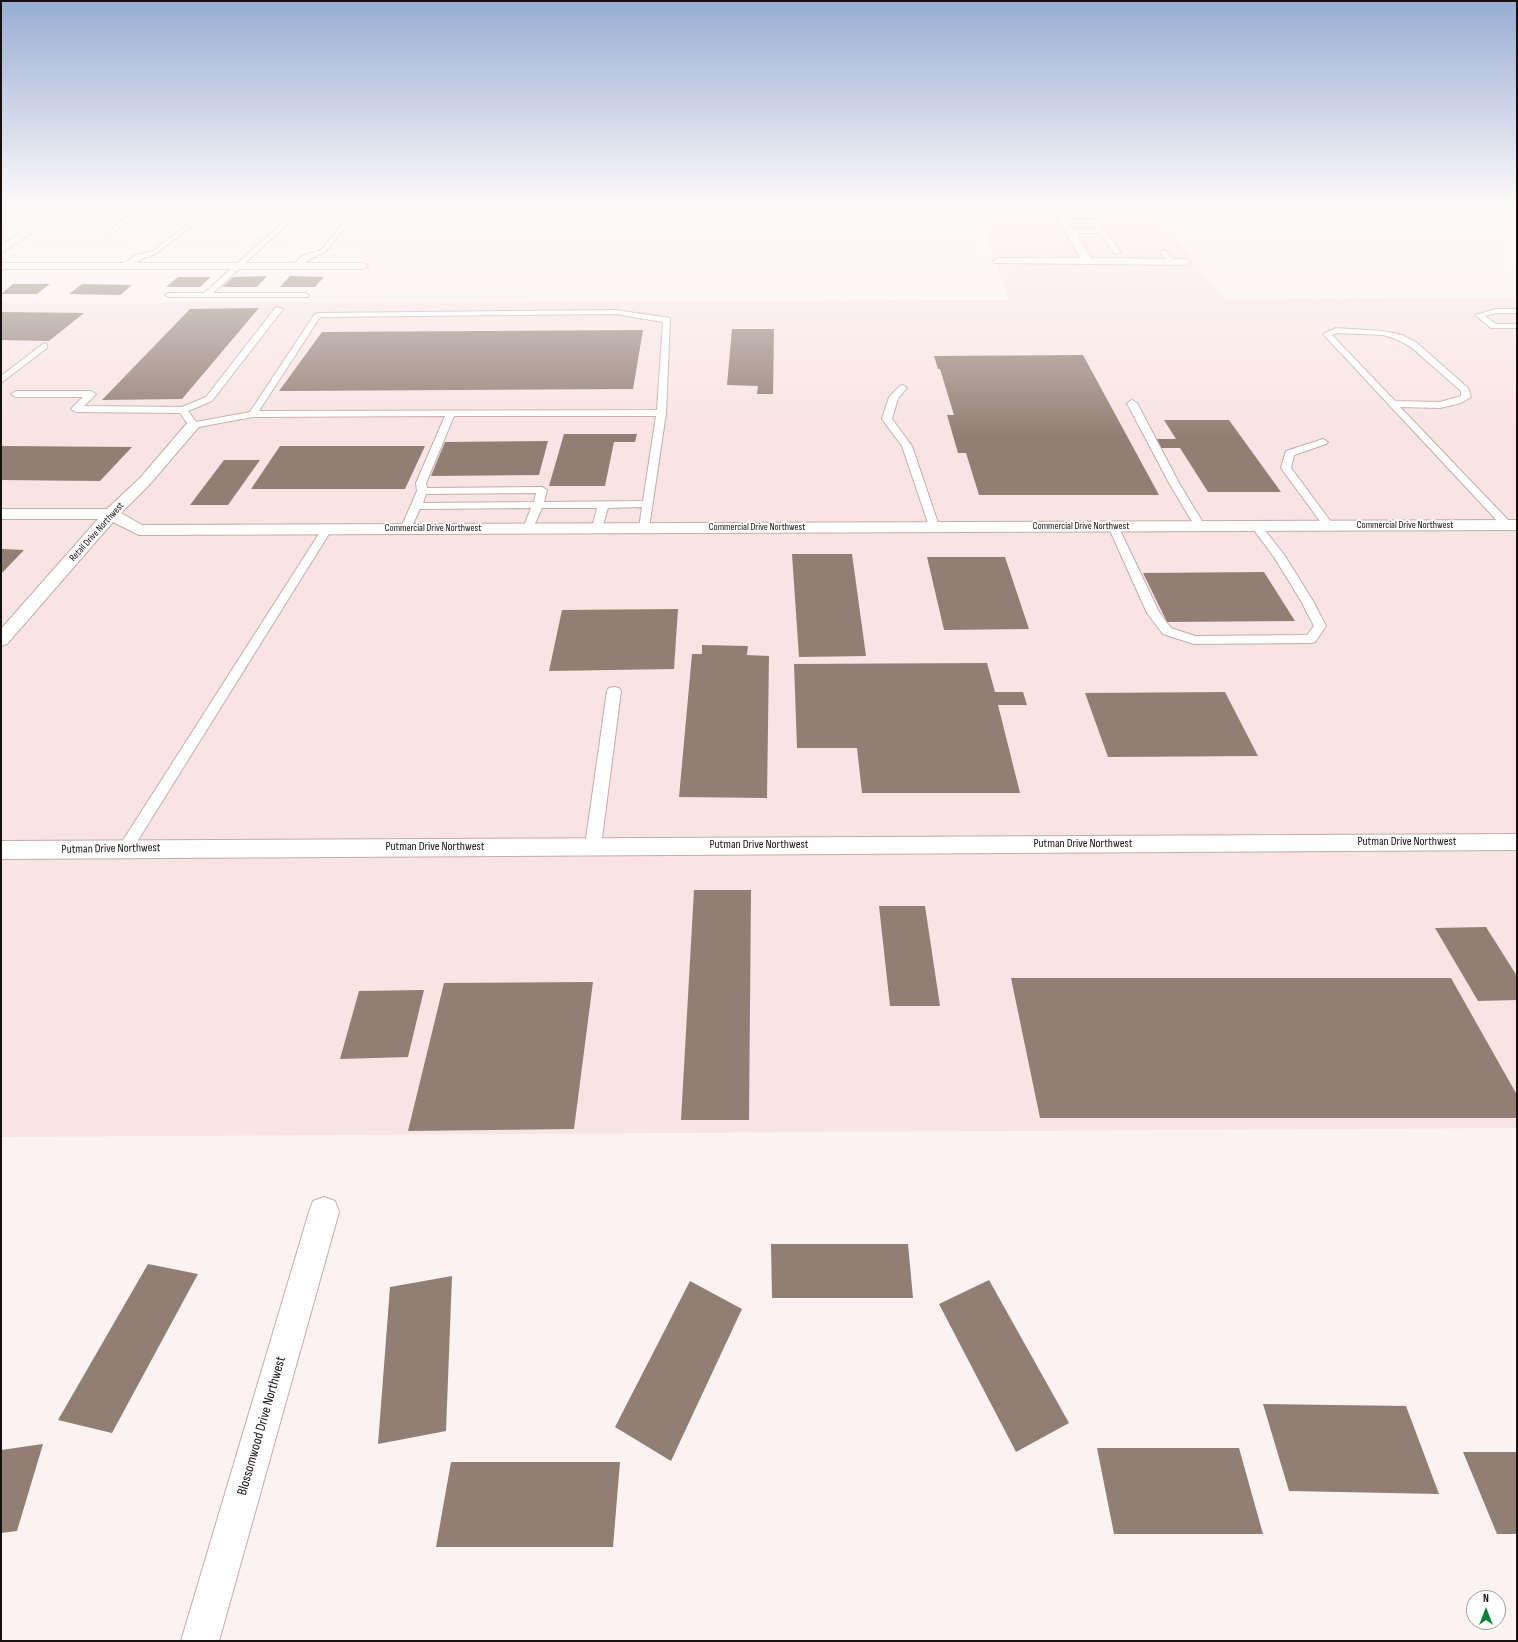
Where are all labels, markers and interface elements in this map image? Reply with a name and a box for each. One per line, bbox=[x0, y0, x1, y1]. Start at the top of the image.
street label: Retail Drive Northwest bbox=[67, 500, 127, 564]
street label: Commercial Drive Northwest bbox=[1357, 519, 1453, 531]
street label: Commercial Drive Northwest bbox=[1033, 520, 1129, 532]
street label: Commercial Drive Northwest bbox=[709, 521, 805, 533]
street label: Commercial Drive Northwest bbox=[385, 522, 481, 534]
street label: Putman Drive Northwest bbox=[1358, 835, 1456, 849]
street label: Putman Drive Northwest bbox=[1034, 837, 1132, 851]
street label: Putman Drive Northwest bbox=[710, 838, 808, 852]
street label: Putman Drive Northwest bbox=[386, 840, 484, 854]
street label: Putman Drive Northwest bbox=[61, 841, 161, 857]
street label: Blossomwood Drive Northwest bbox=[234, 1355, 290, 1497]
north arrow bbox=[1466, 1590, 1506, 1630]
text: N bbox=[1483, 1592, 1489, 1605]

